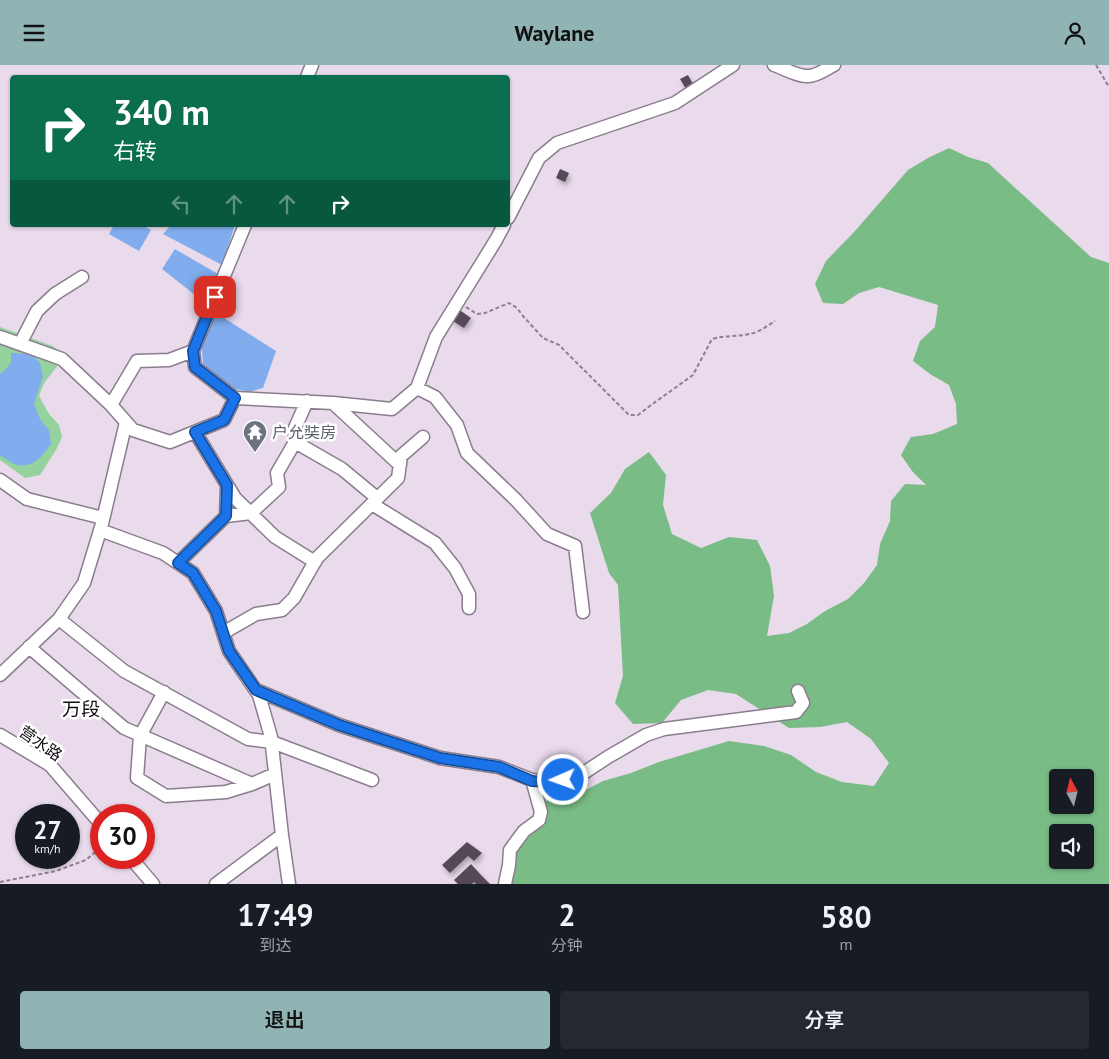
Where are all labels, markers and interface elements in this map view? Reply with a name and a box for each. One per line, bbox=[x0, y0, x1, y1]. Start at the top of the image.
icon: menu bbox=[20, 19, 48, 47]
text: Waylane bbox=[515, 19, 594, 47]
icon: person bbox=[1061, 19, 1089, 47]
text: 340 m bbox=[113, 89, 210, 135]
icon: right bbox=[30, 95, 95, 160]
text: 右转 bbox=[113, 137, 157, 165]
icon: left bbox=[167, 190, 195, 218]
icon: ahead bbox=[220, 190, 248, 218]
icon: ahead bbox=[273, 190, 301, 218]
icon: right bbox=[326, 190, 354, 218]
pin bbox=[194, 276, 236, 318]
icon: arrive bbox=[201, 283, 229, 311]
temple icon: 户允奘房 bbox=[242, 419, 268, 453]
place label: 户允奘房 bbox=[272, 422, 336, 442]
district label: 万段 bbox=[62, 697, 100, 721]
street label: 营水路 bbox=[16, 721, 66, 765]
position arrow bbox=[536, 753, 588, 805]
north arrow bbox=[1049, 769, 1094, 814]
map controls bbox=[1049, 769, 1094, 869]
speed limit sign: 30 bbox=[90, 804, 155, 869]
text: 27 bbox=[33, 814, 62, 846]
button: sound bbox=[1049, 824, 1094, 869]
text: km/h bbox=[34, 841, 61, 856]
text: 17:49 bbox=[237, 895, 314, 934]
text: 2 bbox=[559, 895, 576, 934]
text: 580 bbox=[821, 897, 872, 936]
text: m bbox=[840, 934, 853, 954]
text: 到达 bbox=[260, 935, 292, 955]
text: 分钟 bbox=[551, 935, 583, 955]
button: 退出 bbox=[20, 991, 550, 1049]
button: 分享 bbox=[560, 991, 1089, 1049]

